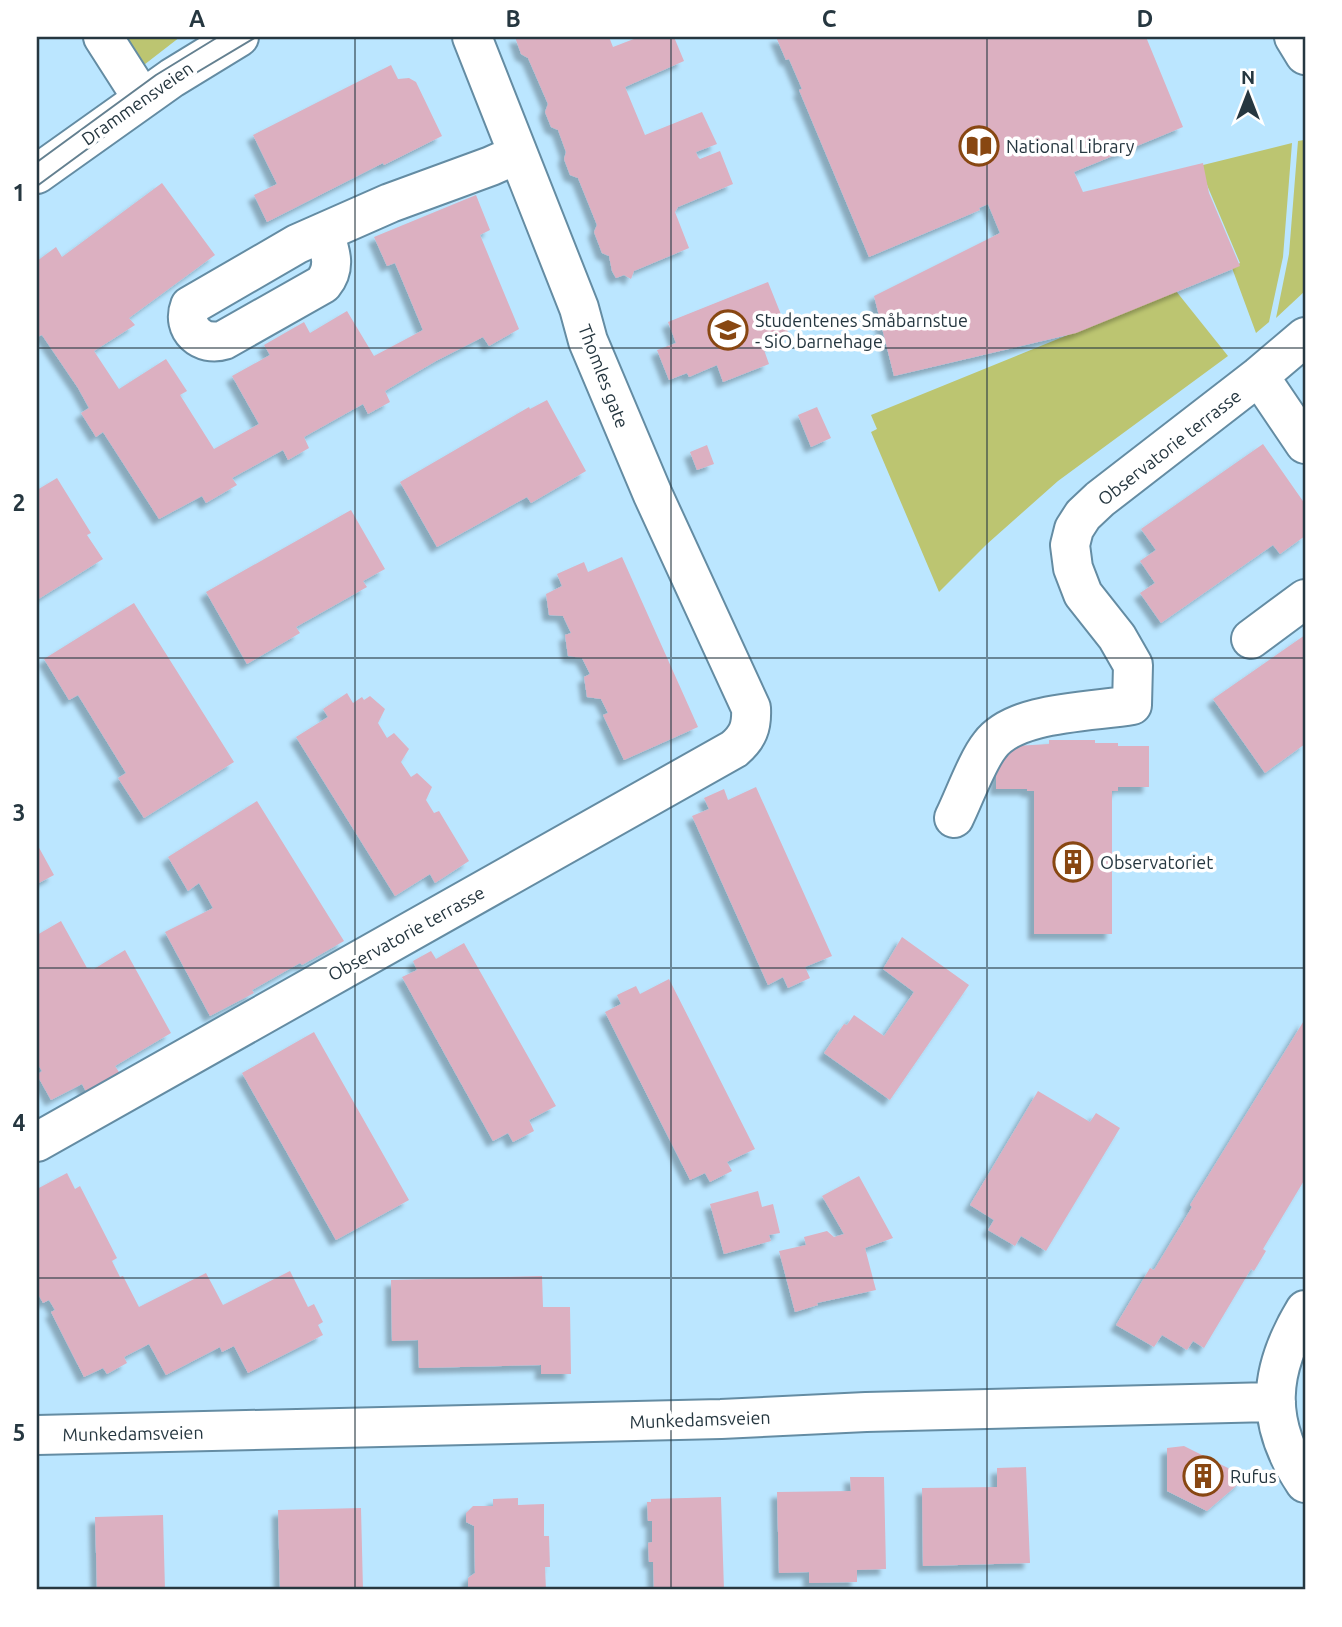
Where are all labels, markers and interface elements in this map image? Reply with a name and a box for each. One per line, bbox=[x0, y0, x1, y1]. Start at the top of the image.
text: A bbox=[189, 6, 205, 31]
text: B bbox=[505, 6, 521, 31]
text: C bbox=[822, 6, 837, 31]
text: D bbox=[1137, 6, 1153, 31]
street label: Drammensveien bbox=[78, 57, 196, 149]
north arrow bbox=[1212, 60, 1282, 130]
text: N bbox=[1241, 66, 1255, 88]
library icon: National Library bbox=[958, 125, 1000, 167]
place label: National Library bbox=[1006, 136, 1135, 156]
text: 1 bbox=[13, 180, 25, 205]
school or university icon: Studentenes Småbarnstue - SiO barnehage bbox=[707, 309, 749, 351]
place label: Studentenes Småbarnstue - SiO barnehage bbox=[755, 310, 968, 351]
street label: Thomles gate bbox=[575, 321, 633, 431]
street label: Observatorie terrasse bbox=[1094, 385, 1244, 509]
text: 2 bbox=[13, 490, 25, 515]
text: 3 bbox=[13, 800, 25, 825]
building icon: Observatoriet bbox=[1052, 841, 1094, 883]
place label: Observatoriet bbox=[1100, 852, 1213, 872]
street label: Observatorie terrasse bbox=[324, 882, 488, 984]
text: 4 bbox=[13, 1110, 26, 1135]
street label: Munkedamsveien bbox=[629, 1407, 771, 1431]
text: 5 bbox=[13, 1420, 25, 1445]
street label: Munkedamsveien bbox=[62, 1422, 204, 1444]
building icon: Rufus bbox=[1182, 1455, 1224, 1497]
place label: Rufus bbox=[1230, 1466, 1277, 1486]

